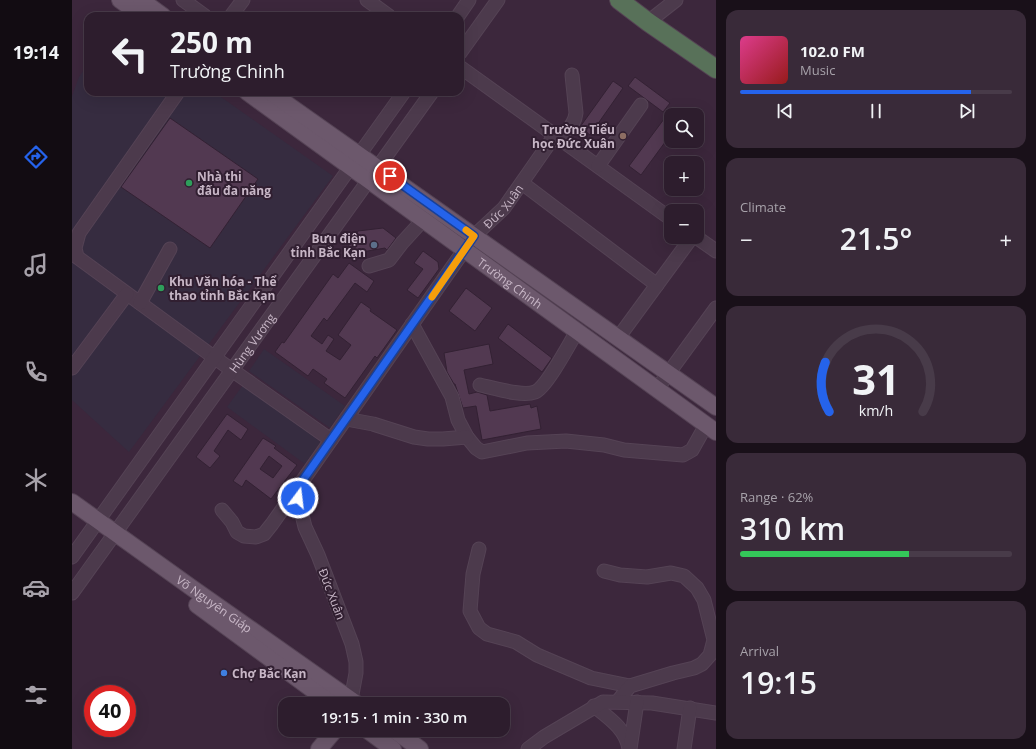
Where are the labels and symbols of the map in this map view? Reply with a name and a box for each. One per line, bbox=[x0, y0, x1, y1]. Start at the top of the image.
place label: Trường Tiểu học Đức Xuân bbox=[532, 121, 615, 152]
marker: Trường Tiểu học Đức Xuân bbox=[618, 131, 628, 141]
pin bbox=[373, 159, 407, 193]
place label: Nhà thi đấu đa năng bbox=[197, 168, 271, 199]
marker: Nhà thi đấu đa năng bbox=[184, 178, 194, 188]
street label: Đức Xuân bbox=[479, 180, 527, 232]
place label: Bưu điện tỉnh Bắc Kạn bbox=[291, 230, 366, 261]
marker: Bưu điện tỉnh Bắc Kạn bbox=[369, 240, 379, 250]
street label: Trường Chinh bbox=[474, 253, 546, 312]
place label: Khu Văn hóa - Thể thao tỉnh Bắc Kạn bbox=[169, 273, 277, 304]
marker: Khu Văn hóa - Thể thao tỉnh Bắc Kạn bbox=[156, 283, 166, 293]
street label: Hùng Vương bbox=[225, 309, 279, 376]
position arrow bbox=[277, 477, 319, 519]
street label: Đức Xuân bbox=[314, 566, 350, 622]
street label: Võ Nguyên Giáp bbox=[173, 571, 256, 636]
place label: Chợ Bắc Kạn bbox=[232, 665, 307, 682]
marker: Chợ Bắc Kạn bbox=[219, 668, 229, 678]
speed limit sign: 40 bbox=[84, 685, 136, 737]

